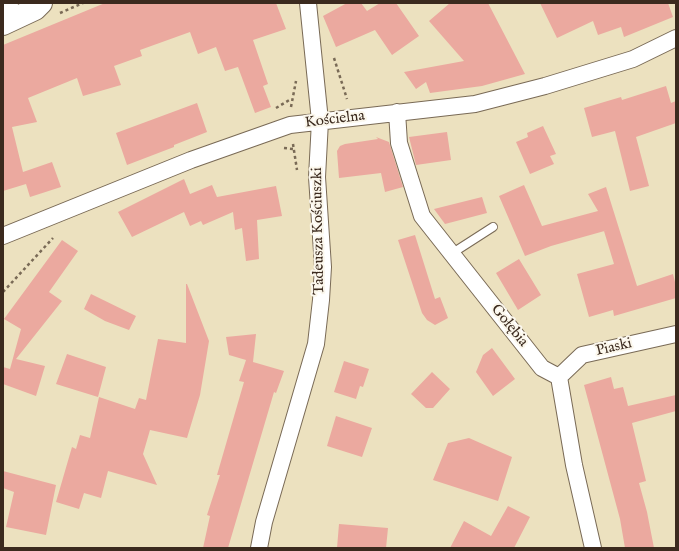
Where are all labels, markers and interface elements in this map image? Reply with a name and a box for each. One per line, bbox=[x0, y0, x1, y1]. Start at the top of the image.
street label: Kościelna bbox=[304, 107, 366, 133]
street label: Tadeusza Kościuszki bbox=[309, 167, 329, 295]
street label: Gołębia bbox=[486, 301, 532, 351]
street label: Piaski bbox=[594, 335, 634, 361]

